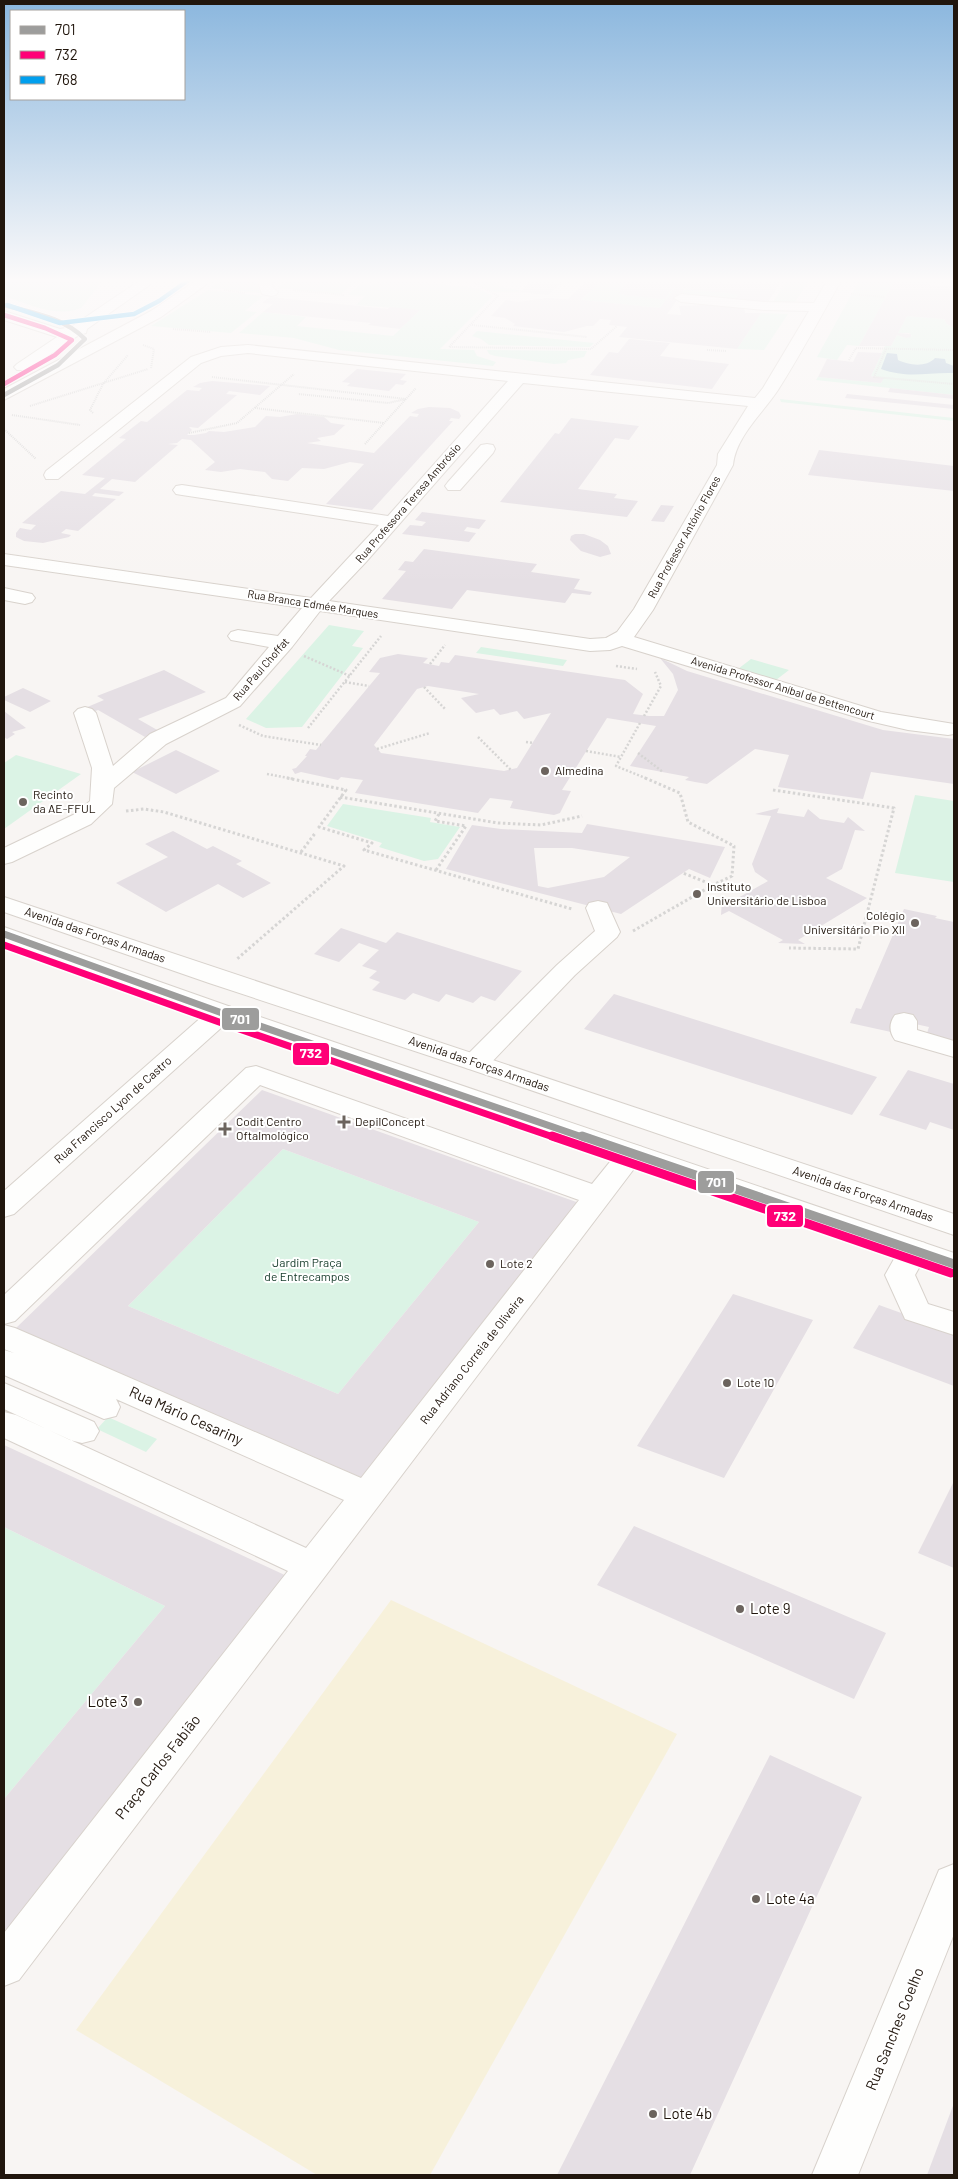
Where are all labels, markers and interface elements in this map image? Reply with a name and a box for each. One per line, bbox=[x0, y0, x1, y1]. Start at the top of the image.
legend bbox=[10, 10, 185, 100]
text: 701 bbox=[55, 20, 75, 38]
text: 732 bbox=[55, 45, 78, 63]
text: 768 bbox=[55, 70, 78, 88]
street label: Rua Professora Teresa Ambrósio bbox=[352, 440, 463, 565]
street label: Rua Professor António Flores bbox=[645, 473, 723, 600]
street label: Rua Branca Edmée Marques bbox=[247, 587, 379, 620]
street label: Rua Paul Choffat bbox=[230, 635, 291, 703]
street label: Avenida Professor Aníbal de Bettencourt bbox=[690, 653, 877, 722]
place label: Almedina bbox=[555, 763, 604, 777]
marker: Almedina bbox=[539, 765, 551, 777]
place label: Recinto da AE-FFUL bbox=[33, 787, 96, 815]
marker: Recinto da AE-FFUL bbox=[17, 796, 29, 808]
place label: Instituto Universitário de Lisboa bbox=[707, 879, 826, 907]
marker: Instituto Universitário de Lisboa bbox=[691, 888, 703, 900]
street label: Avenida das Forças Armadas bbox=[23, 903, 168, 965]
place label: Colégio Universitário Pio XII bbox=[803, 908, 905, 936]
marker: Colégio Universitário Pio XII bbox=[909, 917, 921, 929]
line badge: 701 bbox=[221, 1007, 260, 1031]
text: 701 bbox=[230, 1010, 250, 1027]
street label: Avenida das Forças Armadas bbox=[407, 1032, 552, 1094]
line badge: 732 bbox=[292, 1042, 330, 1066]
text: 732 bbox=[300, 1044, 322, 1061]
street label: Rua Francisco Lyon de Castro bbox=[51, 1053, 174, 1166]
place label: Codit Centro Oftalmológico bbox=[236, 1114, 309, 1142]
place label: DepilConcept bbox=[355, 1114, 425, 1128]
marker: DepilConcept bbox=[337, 1115, 351, 1129]
marker: Codit Centro Oftalmológico bbox=[218, 1122, 232, 1136]
street label: Avenida das Forças Armadas bbox=[791, 1162, 936, 1224]
line badge: 701 bbox=[697, 1170, 735, 1194]
text: 701 bbox=[706, 1173, 726, 1190]
line badge: 732 bbox=[766, 1204, 804, 1228]
text: 732 bbox=[774, 1207, 796, 1224]
park label: Jardim Praça de Entrecampos bbox=[264, 1255, 350, 1283]
place label: Lote 2 bbox=[500, 1256, 533, 1270]
marker: Lote 2 bbox=[484, 1258, 496, 1270]
street label: Rua Adriano Correia de Oliveira bbox=[417, 1292, 526, 1427]
place label: Lote 10 bbox=[737, 1375, 774, 1389]
marker: Lote 10 bbox=[721, 1377, 733, 1389]
street label: Rua Mário Cesariny bbox=[127, 1382, 246, 1448]
place label: Lote 9 bbox=[750, 1599, 791, 1617]
marker: Lote 9 bbox=[734, 1603, 746, 1615]
place label: Lote 3 bbox=[87, 1692, 128, 1710]
marker: Lote 3 bbox=[132, 1696, 144, 1708]
street label: Praça Carlos Fabião bbox=[111, 1710, 204, 1822]
place label: Lote 4a bbox=[766, 1889, 815, 1907]
marker: Lote 4a bbox=[750, 1893, 762, 1905]
street label: Rua Sanches Coelho bbox=[861, 1965, 927, 2093]
place label: Lote 4b bbox=[663, 2104, 712, 2122]
marker: Lote 4b bbox=[647, 2108, 659, 2120]

